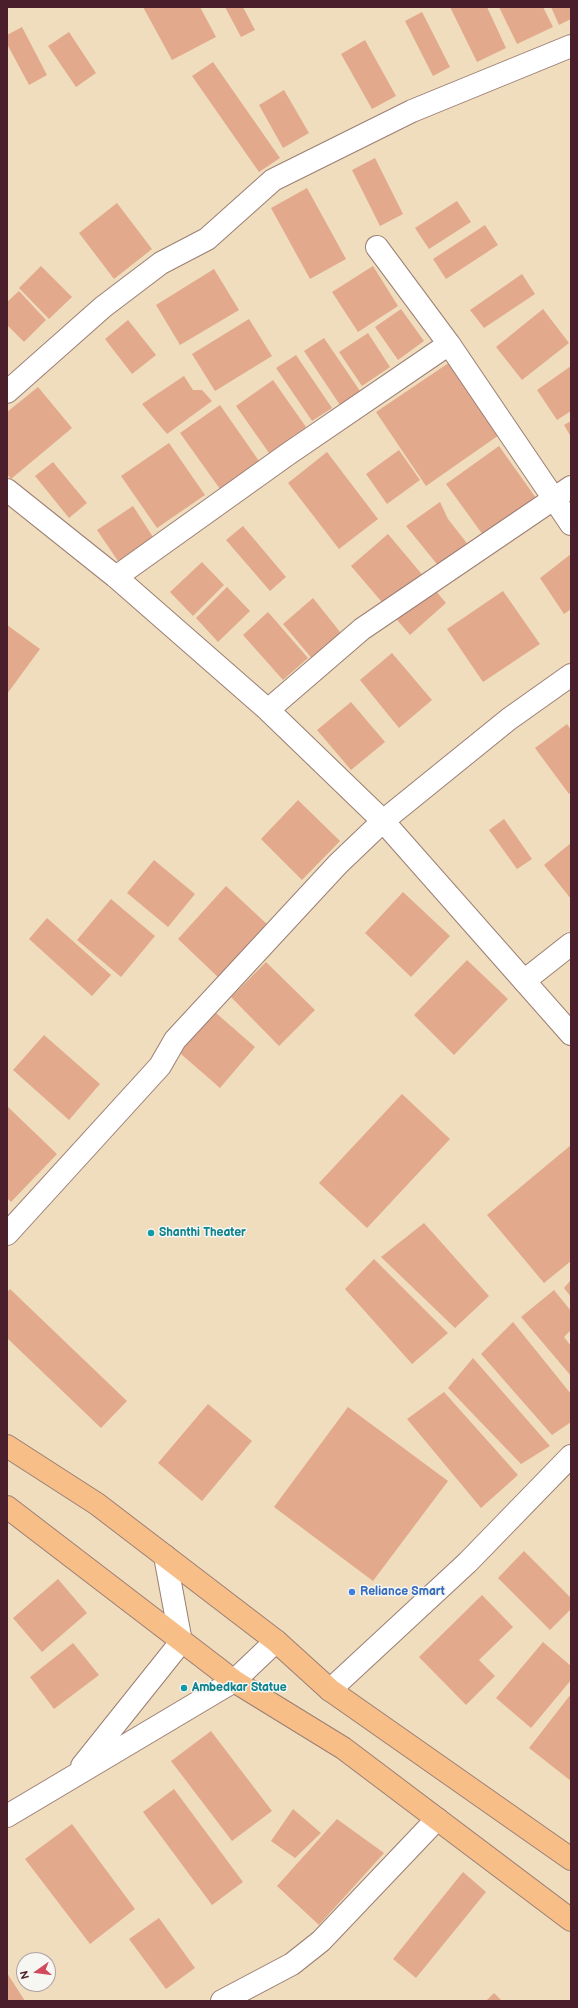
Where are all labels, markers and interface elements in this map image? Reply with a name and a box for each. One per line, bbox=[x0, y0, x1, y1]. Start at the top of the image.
place label: Shanthi Theater bbox=[159, 1226, 246, 1240]
marker: Shanthi Theater bbox=[146, 1228, 156, 1238]
place label: Reliance Smart bbox=[360, 1585, 445, 1599]
marker: Reliance Smart bbox=[347, 1587, 357, 1597]
place label: Ambedkar Statue bbox=[192, 1681, 287, 1695]
marker: Ambedkar Statue bbox=[179, 1683, 189, 1693]
north arrow bbox=[16, 1952, 56, 1992]
text: N bbox=[18, 1969, 32, 1980]

